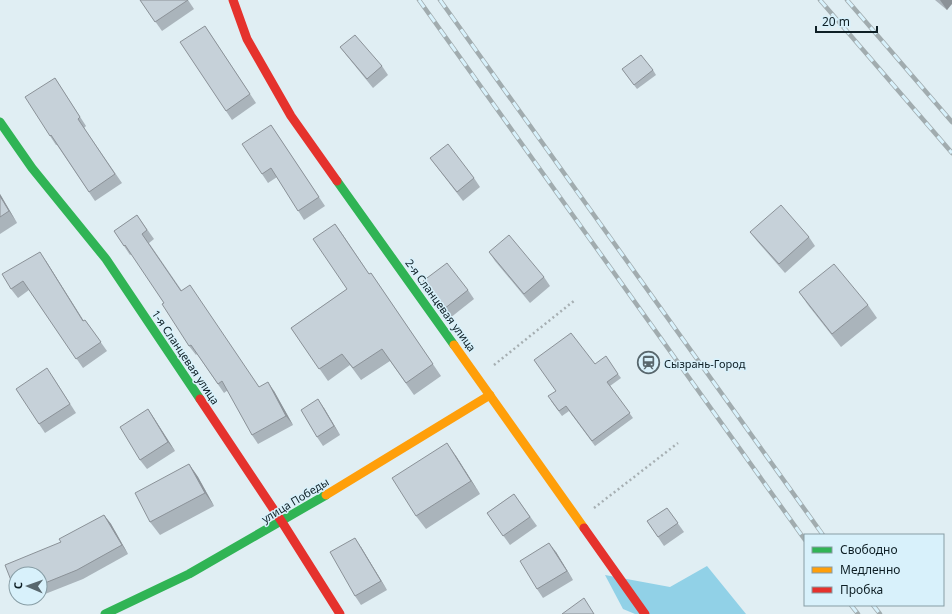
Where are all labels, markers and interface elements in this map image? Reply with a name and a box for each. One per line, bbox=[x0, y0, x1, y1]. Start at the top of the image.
scale bar bbox=[816, 8, 877, 34]
text: 20 m bbox=[822, 13, 850, 30]
street label: 2-я Сланцевая улица bbox=[402, 256, 480, 354]
street label: 1-я Сланцевая улица bbox=[149, 307, 223, 407]
station icon: Сызрань-Город bbox=[635, 350, 661, 376]
place label: Сызрань-Город bbox=[664, 356, 746, 371]
street label: улица Победы bbox=[258, 474, 332, 526]
legend bbox=[804, 534, 944, 606]
text: Свободно bbox=[840, 541, 898, 558]
text: Медленно bbox=[840, 561, 900, 578]
north arrow bbox=[8, 566, 48, 606]
text: Пробка bbox=[840, 581, 883, 598]
text: С bbox=[10, 582, 25, 589]

